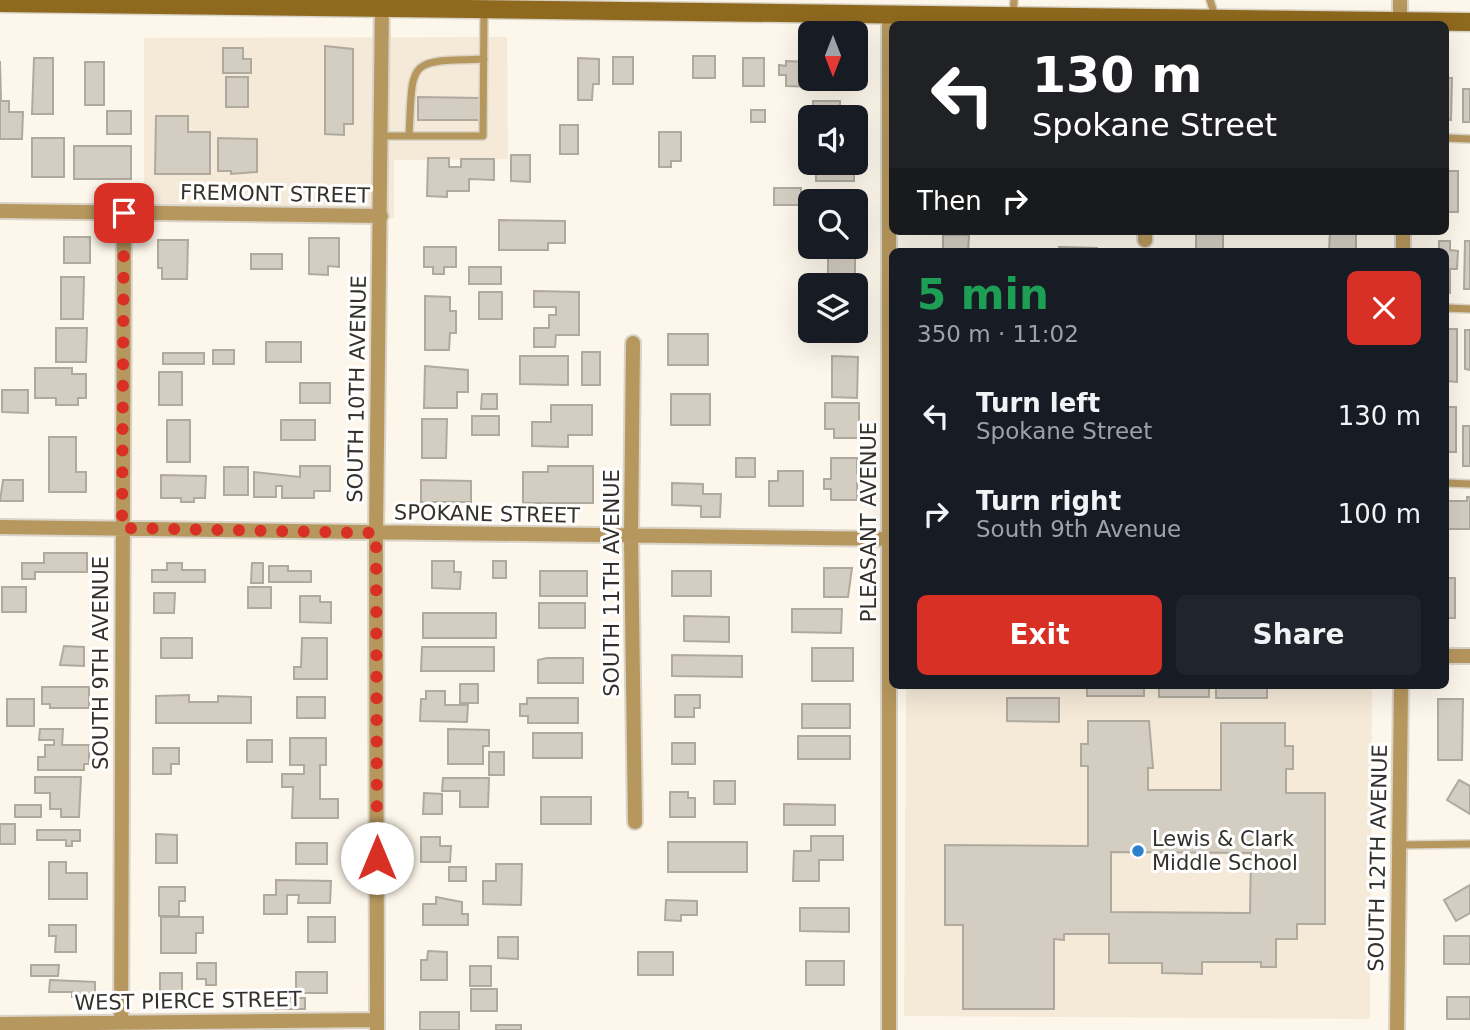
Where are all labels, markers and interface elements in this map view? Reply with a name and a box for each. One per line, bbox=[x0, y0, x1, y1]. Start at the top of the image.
north arrow bbox=[798, 21, 868, 91]
map controls bbox=[798, 21, 868, 343]
text: 130 m bbox=[1032, 47, 1202, 104]
icon: left bbox=[917, 49, 1008, 140]
button: sound bbox=[798, 105, 868, 175]
text: Spokane Street bbox=[1032, 106, 1277, 144]
street label: FREMONT STREET bbox=[180, 180, 370, 208]
icon: right bbox=[996, 182, 1034, 220]
pin bbox=[94, 183, 154, 243]
text: Then bbox=[917, 186, 982, 216]
button: search bbox=[798, 189, 868, 259]
icon: arrive bbox=[105, 194, 143, 232]
text: 5 min bbox=[917, 270, 1049, 319]
button: close bbox=[1347, 271, 1421, 345]
button: layers bbox=[798, 273, 868, 343]
street label: SOUTH 10TH AVENUE bbox=[343, 275, 371, 503]
text: 350 m · 11:02 bbox=[917, 321, 1079, 347]
text: Turn left bbox=[976, 388, 1100, 418]
icon: left bbox=[917, 397, 955, 435]
text: 130 m bbox=[1338, 401, 1421, 431]
text: Spokane Street bbox=[976, 418, 1152, 444]
street label: PLEASANT AVENUE bbox=[857, 422, 881, 622]
street label: SOUTH 11TH AVENUE bbox=[600, 469, 624, 697]
text: Turn right bbox=[976, 486, 1121, 516]
icon: right bbox=[917, 495, 955, 533]
text: 100 m bbox=[1338, 499, 1421, 529]
street label: SPOKANE STREET bbox=[394, 500, 580, 528]
text: South 9th Avenue bbox=[976, 516, 1181, 542]
street label: SOUTH 9TH AVENUE bbox=[89, 556, 113, 770]
button: Exit bbox=[917, 595, 1162, 675]
button: Share bbox=[1176, 595, 1421, 675]
street label: SOUTH 12TH AVENUE bbox=[1364, 744, 1392, 972]
position arrow bbox=[340, 821, 414, 895]
place label: Lewis & Clark Middle School bbox=[1152, 827, 1298, 875]
marker: Lewis & Clark Middle School bbox=[1130, 843, 1146, 859]
street label: WEST PIERCE STREET bbox=[74, 987, 302, 1015]

